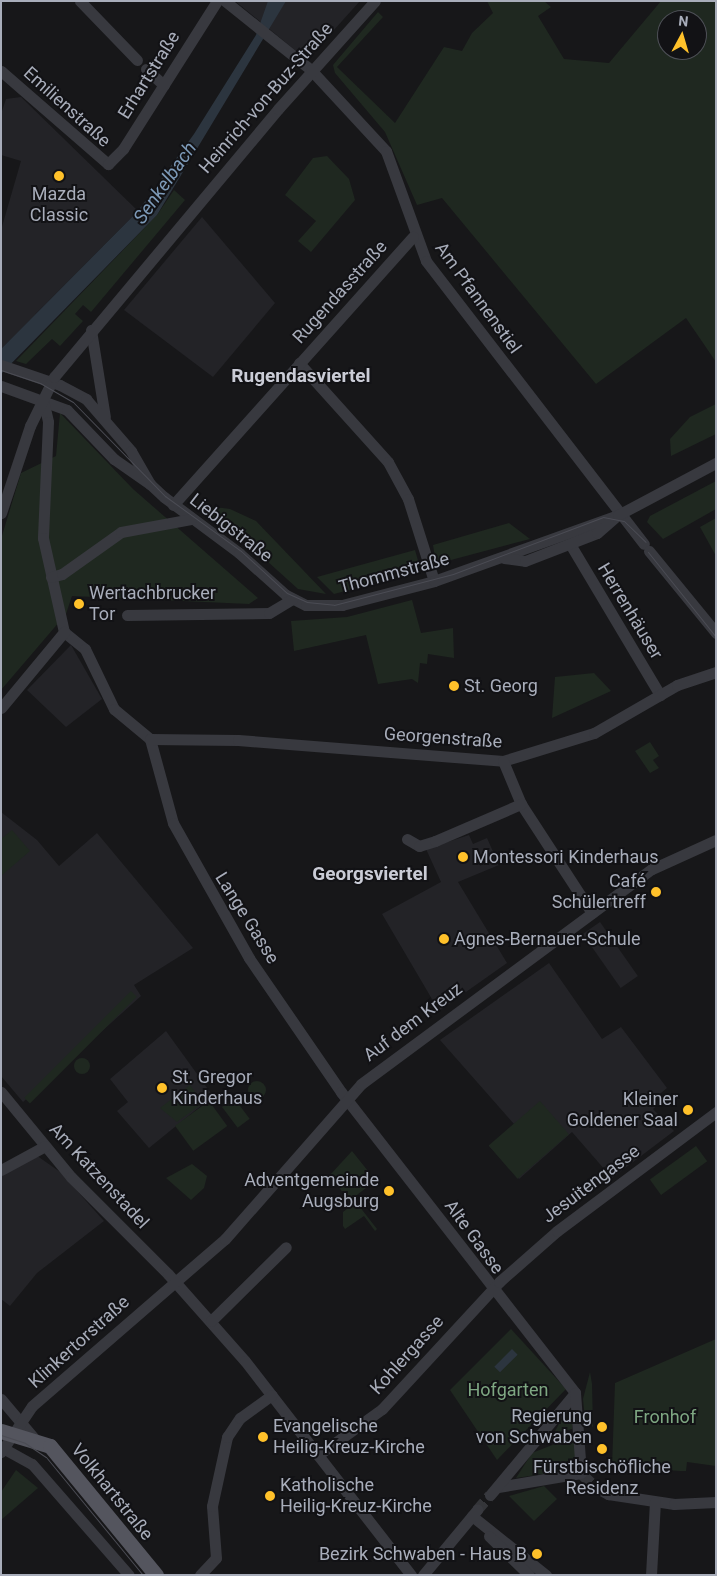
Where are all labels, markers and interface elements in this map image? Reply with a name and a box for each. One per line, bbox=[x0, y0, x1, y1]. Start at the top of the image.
north arrow bbox=[657, 10, 707, 60]
text: N bbox=[678, 13, 689, 30]
street label: Heinrich-von-Buz-Straße bbox=[195, 18, 337, 178]
street label: Erhartstraße bbox=[113, 27, 185, 123]
street label: Emilienstraße bbox=[19, 62, 115, 152]
water label: Senkelbach bbox=[129, 138, 201, 228]
marker: Mazda Classic bbox=[53, 170, 65, 182]
place label: Mazda Classic bbox=[30, 184, 88, 226]
street label: Rugendasstraße bbox=[288, 236, 392, 348]
street label: Am Pfannenstiel bbox=[430, 238, 526, 358]
district label: Rugendasviertel bbox=[231, 365, 371, 387]
street label: Liebigstraße bbox=[185, 489, 277, 567]
street label: Thommstraße bbox=[336, 548, 452, 598]
street label: Herrenhäuser bbox=[593, 559, 667, 663]
place label: Wertachbrucker Tor bbox=[89, 583, 216, 626]
marker: Wertachbrucker Tor bbox=[73, 598, 85, 610]
place label: St. Georg bbox=[464, 675, 538, 697]
marker: St. Georg bbox=[448, 680, 460, 692]
street label: Georgenstraße bbox=[383, 723, 503, 753]
place label: Montessori Kinderhaus bbox=[473, 846, 658, 868]
marker: Montessori Kinderhaus bbox=[457, 851, 469, 863]
district label: Georgsviertel bbox=[312, 863, 428, 885]
street label: Lange Gasse bbox=[210, 868, 284, 968]
place label: Café Schülertreff bbox=[552, 871, 646, 914]
marker: Café Schülertreff bbox=[650, 886, 662, 898]
place label: Agnes-Bernauer-Schule bbox=[454, 928, 641, 950]
marker: Agnes-Bernauer-Schule bbox=[438, 933, 450, 945]
street label: Auf dem Kreuz bbox=[359, 978, 467, 1066]
place label: St. Gregor Kinderhaus bbox=[172, 1067, 262, 1110]
marker: St. Gregor Kinderhaus bbox=[156, 1082, 168, 1094]
place label: Kleiner Goldener Saal bbox=[567, 1089, 678, 1132]
marker: Kleiner Goldener Saal bbox=[682, 1104, 694, 1116]
street label: Am Katzenstadel bbox=[45, 1119, 153, 1233]
street label: Jesuitengasse bbox=[538, 1140, 644, 1228]
place label: Adventgemeinde Augsburg bbox=[244, 1170, 379, 1212]
marker: Adventgemeinde Augsburg bbox=[383, 1185, 395, 1197]
street label: Alte Gasse bbox=[440, 1196, 508, 1278]
street label: Klinkertorstraße bbox=[24, 1291, 134, 1393]
street label: Kohlergasse bbox=[366, 1311, 448, 1399]
park label: Hofgarten bbox=[468, 1379, 548, 1401]
place label: Regierung von Schwaben bbox=[476, 1406, 592, 1448]
park label: Fronhof bbox=[634, 1406, 696, 1428]
place label: Evangelische Heilig-Kreuz-Kirche bbox=[273, 1416, 425, 1458]
marker: Regierung von Schwaben bbox=[596, 1421, 608, 1433]
marker: Evangelische Heilig-Kreuz-Kirche bbox=[257, 1431, 269, 1443]
street label: Volkhartstraße bbox=[67, 1439, 157, 1545]
marker: Fürstbischöfliche Residenz bbox=[596, 1443, 608, 1455]
place label: Fürstbischöfliche Residenz bbox=[533, 1457, 671, 1500]
place label: Katholische Heilig-Kreuz-Kirche bbox=[280, 1475, 432, 1518]
marker: Katholische Heilig-Kreuz-Kirche bbox=[264, 1490, 276, 1502]
place label: Bezirk Schwaben - Haus B bbox=[319, 1543, 527, 1565]
marker: Bezirk Schwaben - Haus B bbox=[531, 1548, 543, 1560]

